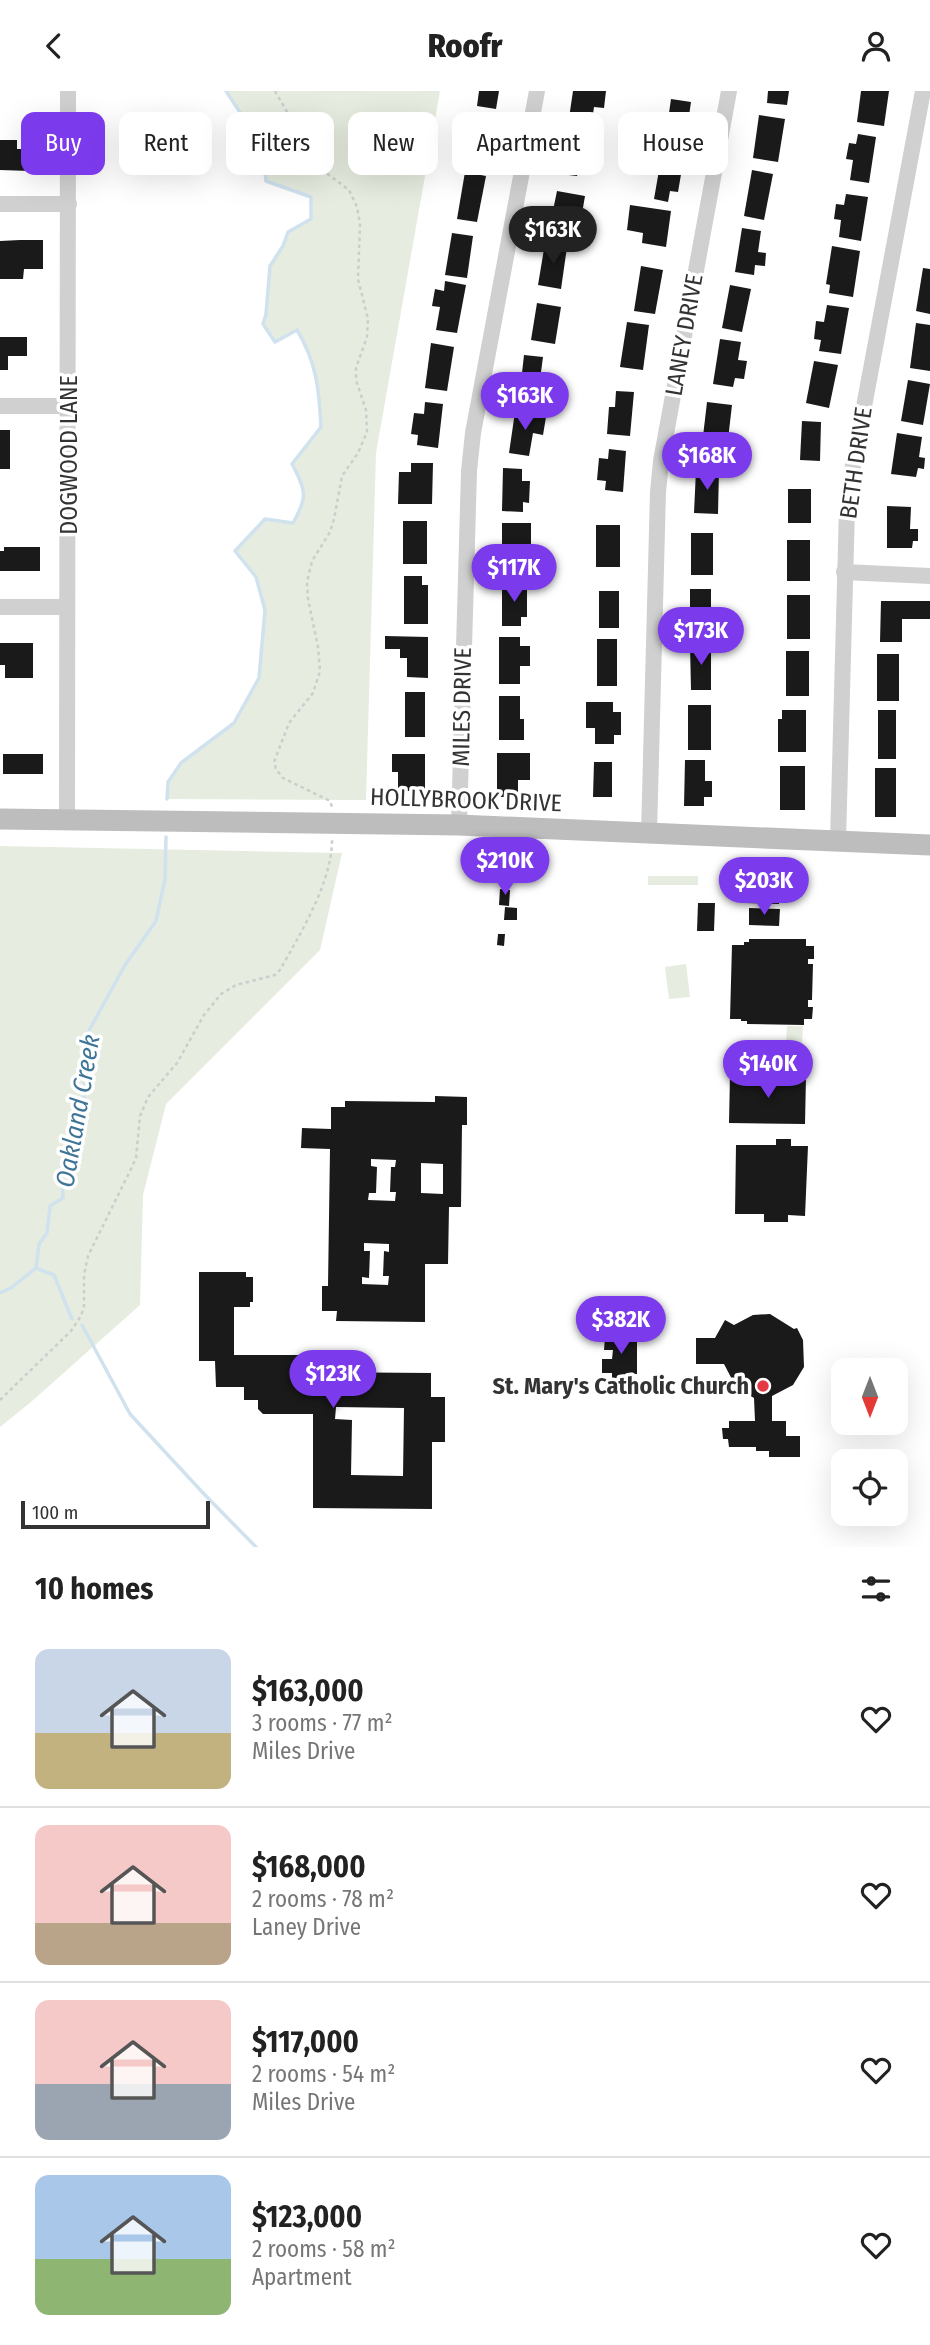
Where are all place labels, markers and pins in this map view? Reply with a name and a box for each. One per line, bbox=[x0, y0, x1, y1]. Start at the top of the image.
pin: $163K bbox=[504, 207, 602, 266]
pin: $163K bbox=[476, 373, 574, 432]
pin: $168K bbox=[658, 433, 756, 492]
pin: $117K bbox=[465, 545, 563, 604]
pin: $173K bbox=[652, 607, 750, 667]
pin: $210K bbox=[456, 837, 554, 897]
pin: $203K bbox=[715, 857, 813, 917]
pin: $140K bbox=[719, 1041, 817, 1100]
pin: $382K bbox=[572, 1297, 670, 1356]
pin: $123K bbox=[284, 1351, 382, 1410]
place label: St. Mary's Catholic Church bbox=[493, 1372, 749, 1400]
marker: St. Mary's Catholic Church bbox=[755, 1378, 771, 1394]

